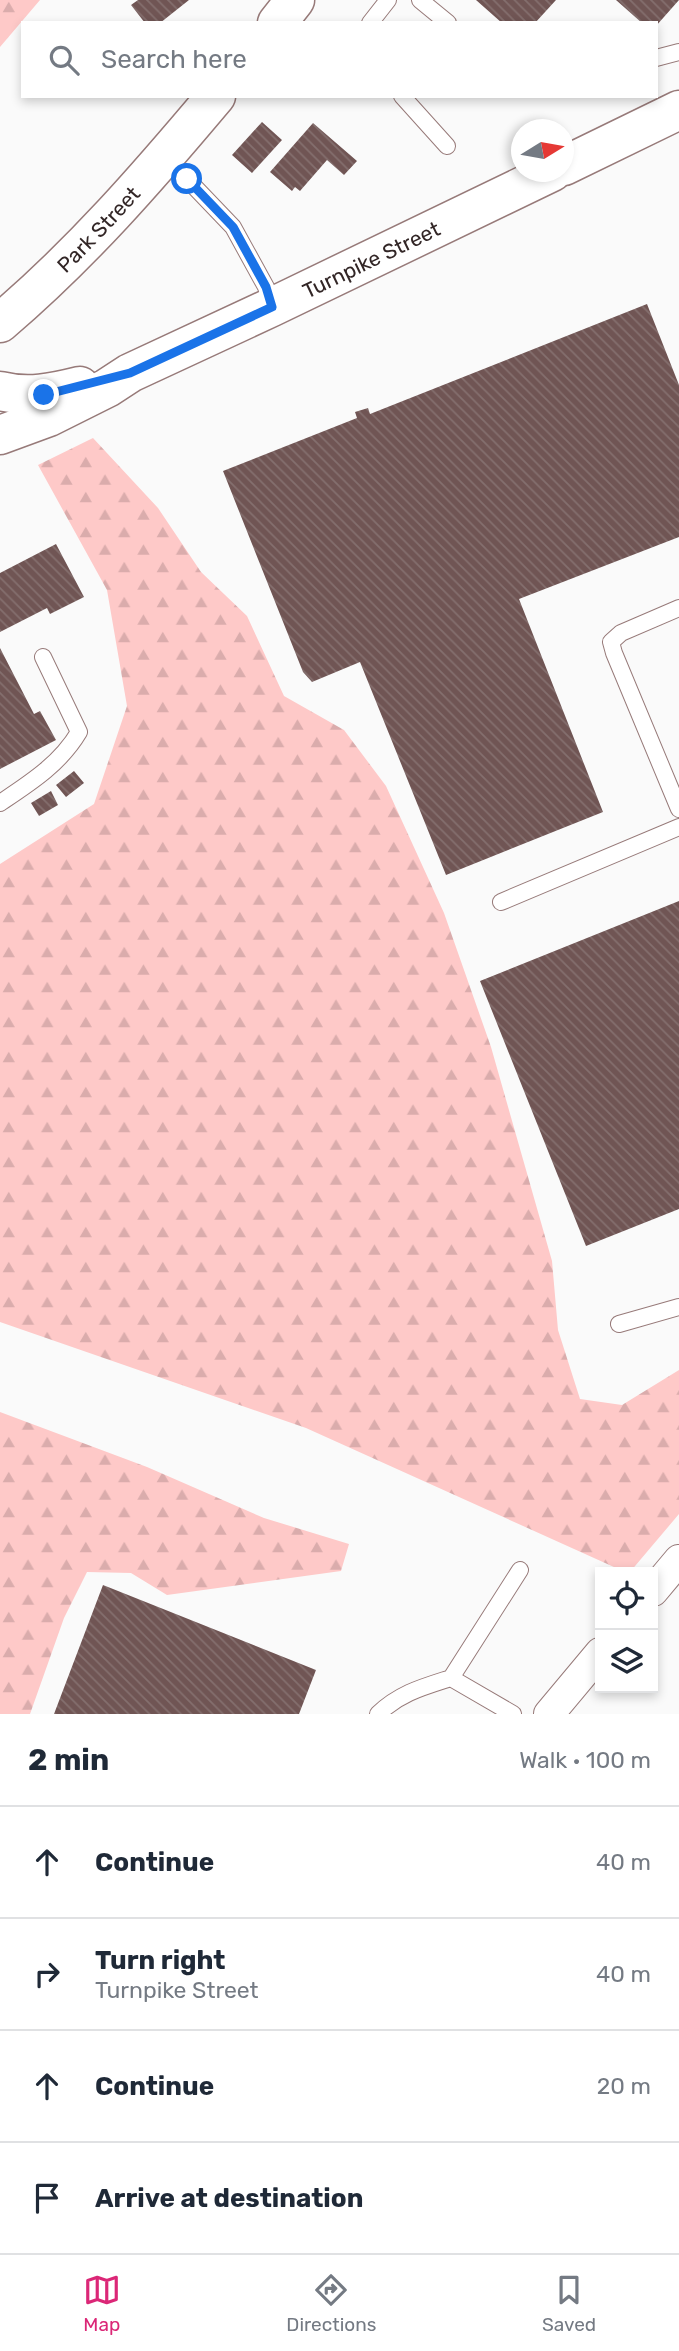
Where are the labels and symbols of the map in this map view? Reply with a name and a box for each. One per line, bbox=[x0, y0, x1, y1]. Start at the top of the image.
north arrow bbox=[511, 119, 574, 182]
route start bbox=[171, 163, 202, 194]
street label: Park Street bbox=[51, 181, 145, 277]
street label: Turnpike Street bbox=[298, 216, 444, 303]
route end bbox=[28, 379, 59, 410]

